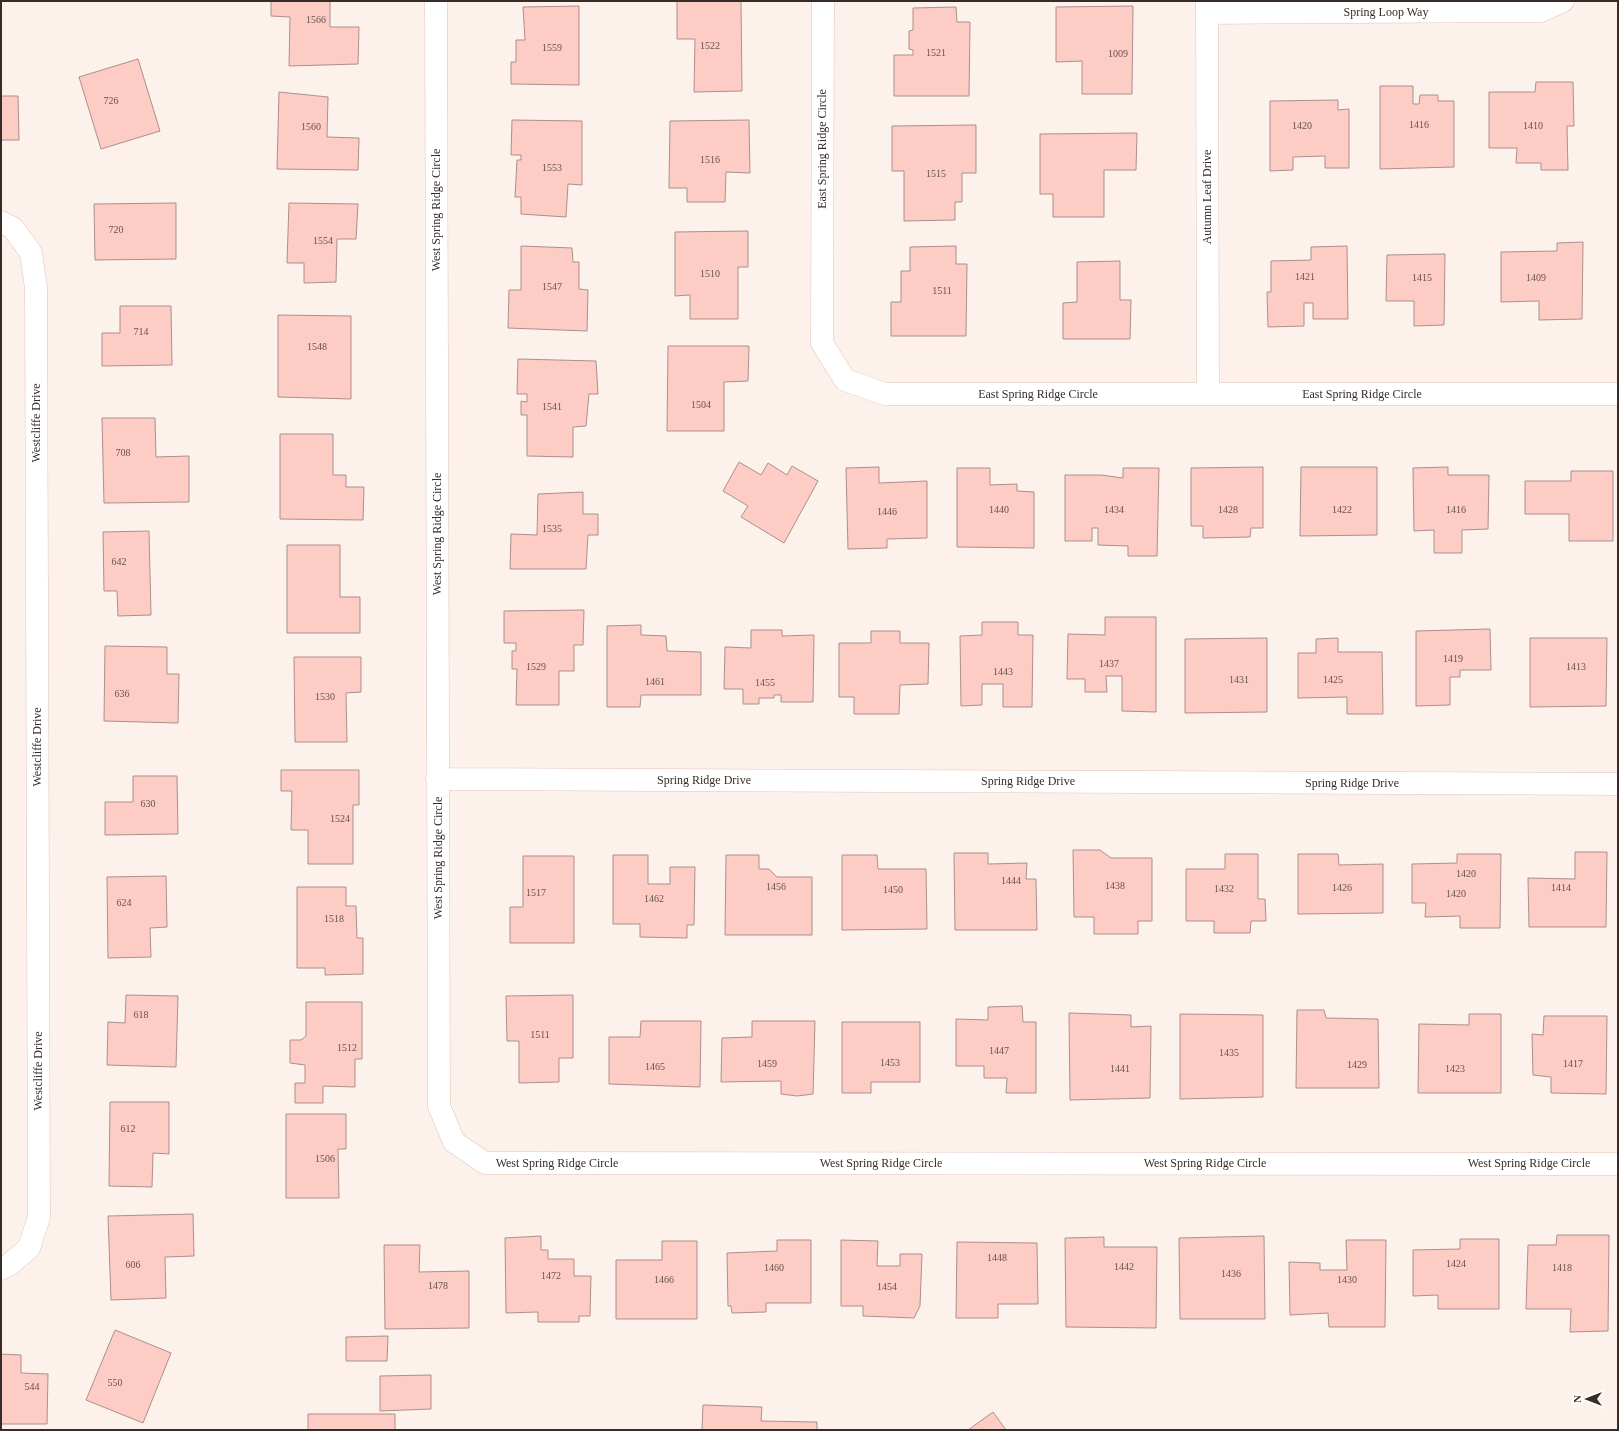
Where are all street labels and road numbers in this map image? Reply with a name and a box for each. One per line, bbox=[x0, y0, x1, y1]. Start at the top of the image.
street label: Spring Loop Way bbox=[1344, 5, 1428, 19]
street label: East Spring Ridge Circle bbox=[815, 89, 829, 209]
street label: West Spring Ridge Circle bbox=[429, 149, 443, 271]
street label: Autumn Leaf Drive bbox=[1200, 150, 1214, 244]
street label: Westcliffe Drive bbox=[29, 383, 43, 463]
street label: East Spring Ridge Circle bbox=[978, 387, 1098, 401]
street label: East Spring Ridge Circle bbox=[1302, 387, 1422, 401]
street label: West Spring Ridge Circle bbox=[430, 473, 444, 595]
street label: Westcliffe Drive bbox=[30, 707, 44, 787]
street label: Spring Ridge Drive bbox=[657, 773, 751, 787]
street label: Spring Ridge Drive bbox=[981, 774, 1075, 788]
street label: Spring Ridge Drive bbox=[1305, 776, 1399, 790]
street label: West Spring Ridge Circle bbox=[431, 797, 445, 919]
street label: Westcliffe Drive bbox=[31, 1031, 45, 1111]
street label: West Spring Ridge Circle bbox=[496, 1156, 618, 1170]
street label: West Spring Ridge Circle bbox=[820, 1156, 942, 1170]
street label: West Spring Ridge Circle bbox=[1144, 1156, 1266, 1170]
street label: West Spring Ridge Circle bbox=[1468, 1156, 1590, 1170]

